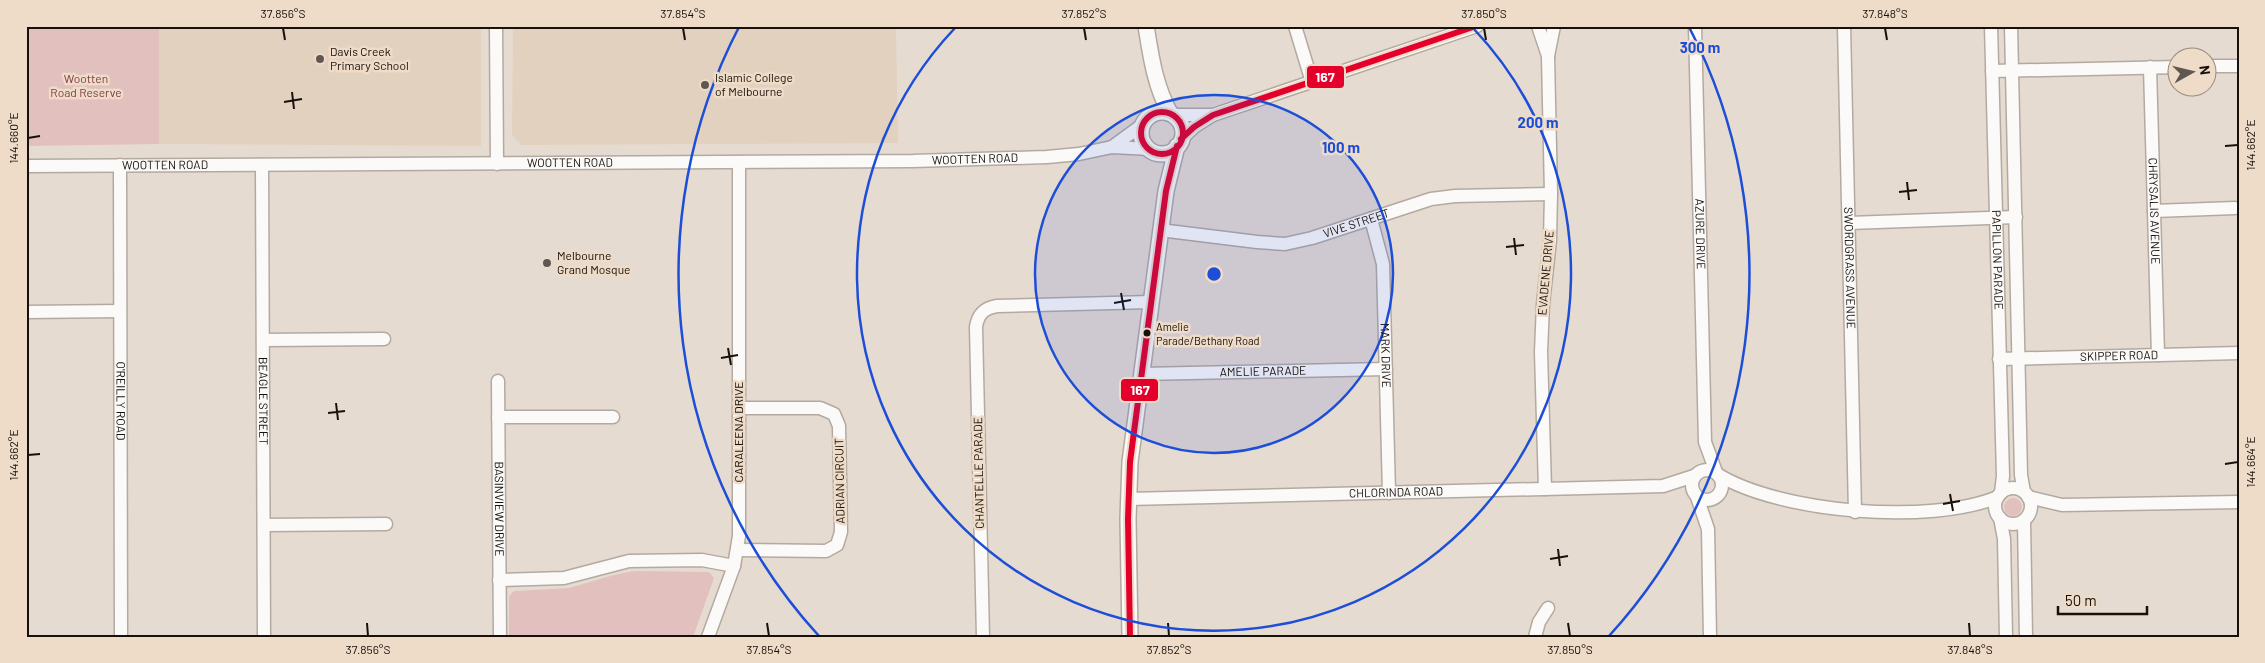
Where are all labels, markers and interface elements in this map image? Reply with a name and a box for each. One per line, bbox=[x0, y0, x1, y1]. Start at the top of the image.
text: 37.856°S bbox=[261, 6, 305, 20]
text: 37.854°S bbox=[660, 6, 706, 20]
text: 37.852°S bbox=[1061, 6, 1107, 20]
text: 37.850°S bbox=[1461, 6, 1507, 20]
text: 37.848°S bbox=[1862, 6, 1908, 20]
text: 300 m bbox=[1680, 38, 1720, 56]
place label: Davis Creek Primary School bbox=[330, 44, 409, 72]
north arrow bbox=[2168, 48, 2218, 98]
marker: Davis Creek Primary School bbox=[314, 53, 326, 65]
text: N bbox=[2196, 64, 2214, 76]
line badge: 167 bbox=[1306, 65, 1345, 89]
text: 167 bbox=[1315, 68, 1335, 85]
place label: Islamic College of Melbourne bbox=[715, 70, 793, 98]
park label: Wootten Road Reserve bbox=[50, 71, 122, 99]
marker: Islamic College of Melbourne bbox=[699, 79, 711, 91]
text: 144.660°E bbox=[6, 112, 20, 164]
text: 200 m bbox=[1517, 113, 1559, 131]
text: 144.662°E bbox=[2243, 119, 2257, 171]
text: 100 m bbox=[1322, 138, 1360, 156]
street label: WOOTTEN ROAD bbox=[932, 150, 1018, 166]
street label: WOOTTEN ROAD bbox=[527, 155, 613, 169]
street label: WOOTTEN ROAD bbox=[122, 157, 208, 171]
street label: CHRYSALIS AVENUE bbox=[2147, 157, 2163, 264]
street label: AZURE DRIVE bbox=[1693, 198, 1709, 270]
street label: VIVE STREET bbox=[1321, 205, 1391, 240]
street label: SWORDGRASS AVENUE bbox=[1842, 207, 1859, 329]
street label: PAPILLON PARADE bbox=[1990, 210, 2007, 310]
street label: EVADENE DRIVE bbox=[1534, 230, 1556, 316]
place label: Melbourne Grand Mosque bbox=[557, 248, 631, 276]
marker: Melbourne Grand Mosque bbox=[541, 257, 553, 269]
centre of rings bbox=[1205, 265, 1223, 283]
place label: Amelie Parade/Bethany Road bbox=[1156, 320, 1260, 347]
street label: MARK DRIVE bbox=[1379, 323, 1394, 388]
marker: Amelie Parade/Bethany Road bbox=[1142, 328, 1152, 338]
street label: SKIPPER ROAD bbox=[2080, 347, 2158, 363]
street label: BEAGLE STREET bbox=[257, 357, 271, 445]
street label: O'REILLY ROAD bbox=[114, 362, 129, 440]
street label: AMELIE PARADE bbox=[1219, 363, 1306, 378]
line badge: 167 bbox=[1120, 378, 1159, 402]
text: 167 bbox=[1130, 381, 1150, 398]
street label: CARALEENA DRIVE bbox=[731, 382, 745, 482]
street label: CHANTELLE PARADE bbox=[970, 417, 986, 529]
text: 144.662°E bbox=[6, 429, 20, 481]
text: 144.664°E bbox=[2243, 436, 2257, 488]
street label: ADRIAN CIRCUIT bbox=[831, 438, 847, 524]
street label: BASINVIEW DRIVE bbox=[493, 461, 507, 557]
street label: CHLORINDA ROAD bbox=[1349, 483, 1443, 500]
scale bar bbox=[2058, 583, 2146, 615]
text: 50 m bbox=[2065, 591, 2097, 609]
text: 37.856°S bbox=[346, 642, 390, 656]
text: 37.854°S bbox=[746, 642, 792, 656]
text: 37.852°S bbox=[1146, 642, 1192, 656]
text: 37.850°S bbox=[1547, 642, 1593, 656]
text: 37.848°S bbox=[1947, 642, 1993, 656]

